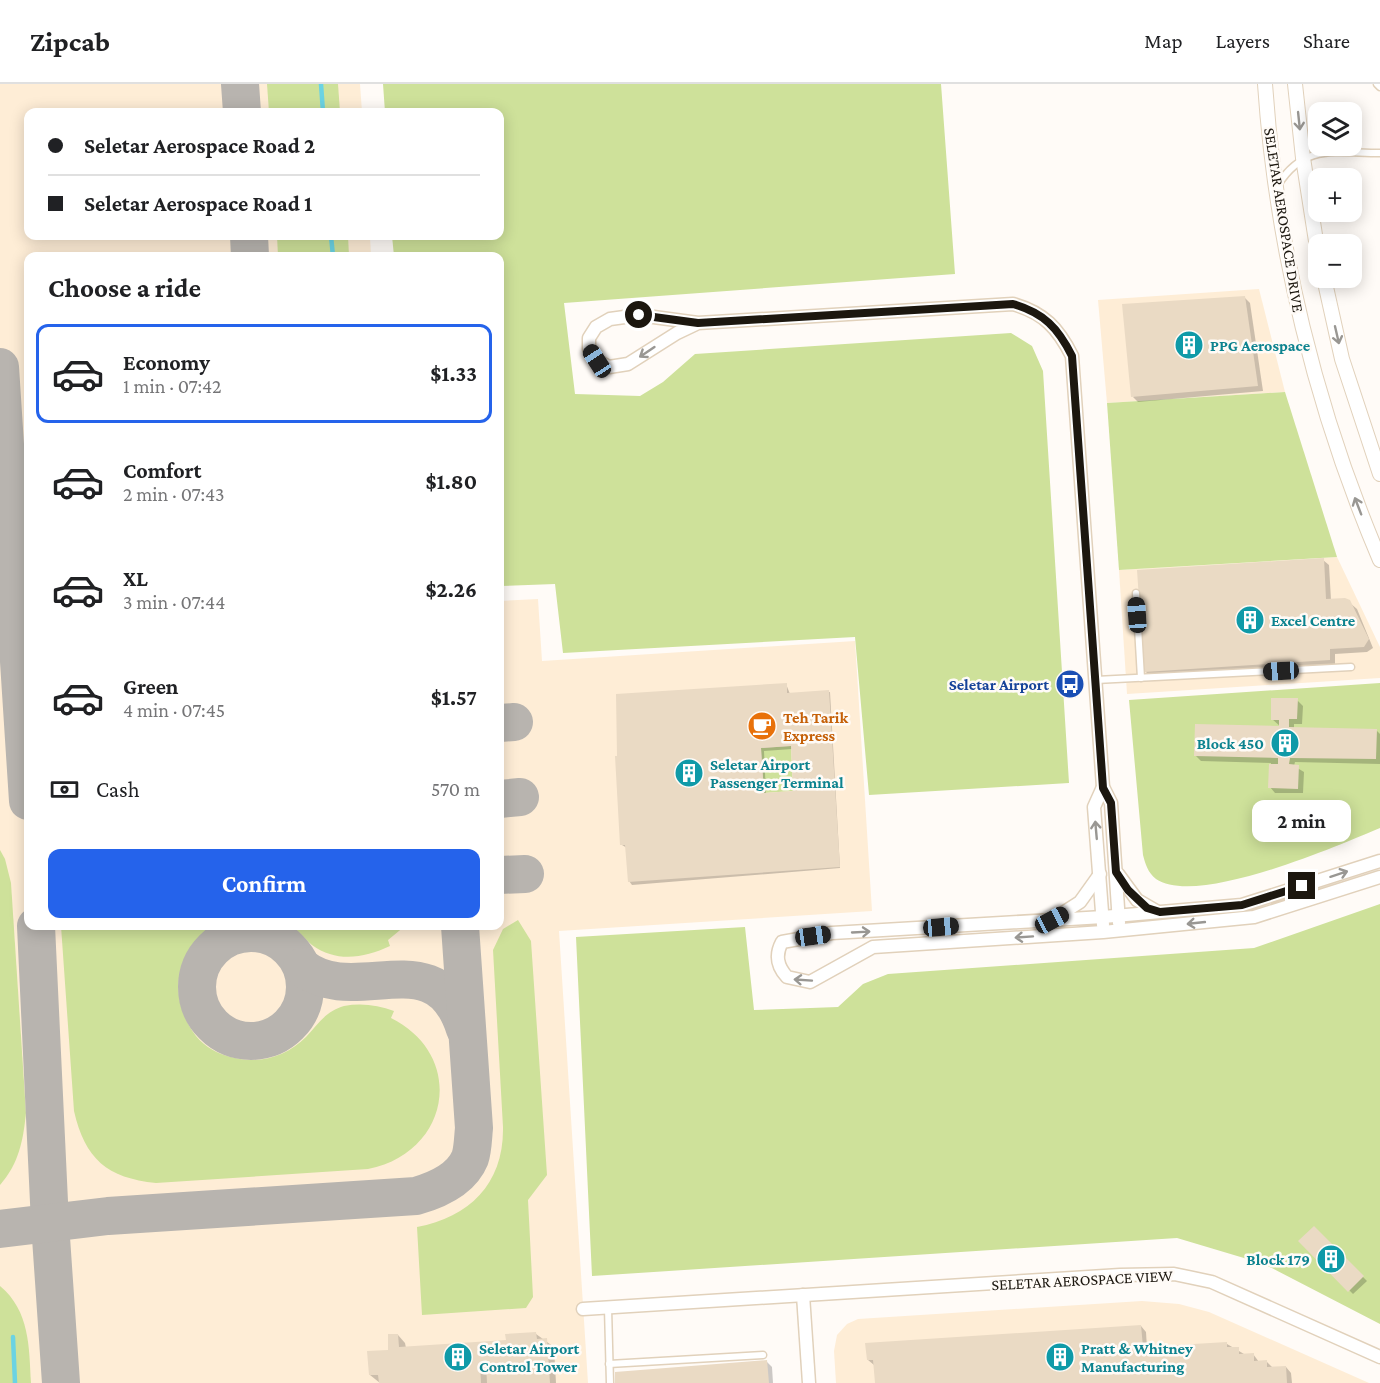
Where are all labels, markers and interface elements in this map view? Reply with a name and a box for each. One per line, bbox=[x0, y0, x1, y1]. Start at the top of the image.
text: Zipcab bbox=[30, 26, 110, 57]
text: Map bbox=[1144, 29, 1183, 53]
text: Layers bbox=[1216, 29, 1270, 53]
text: Share bbox=[1303, 29, 1350, 53]
map controls bbox=[1308, 102, 1362, 288]
button: layers bbox=[1308, 102, 1362, 156]
one-way arrow bbox=[1294, 110, 1305, 130]
street label: SELETAR AEROSPACE DRIVE bbox=[1261, 127, 1307, 314]
text: Seletar Aerospace Road 2 bbox=[84, 133, 315, 158]
button: + bbox=[1308, 168, 1362, 222]
text: Seletar Aerospace Road 1 bbox=[84, 191, 312, 216]
button: − bbox=[1308, 234, 1362, 288]
text: Choose a ride bbox=[48, 273, 201, 303]
route start bbox=[625, 301, 652, 328]
one-way arrow bbox=[1331, 325, 1343, 344]
building icon: PPG Aerospace bbox=[1173, 329, 1205, 361]
place label: PPG Aerospace bbox=[1210, 337, 1311, 354]
car bbox=[580, 341, 614, 381]
one-way arrow bbox=[640, 346, 656, 358]
icon: car bbox=[51, 347, 105, 401]
text: Economy bbox=[123, 350, 210, 375]
text: $1.33 bbox=[430, 361, 477, 386]
text: 1 min · 07:42 bbox=[123, 375, 222, 397]
icon: car bbox=[51, 455, 105, 509]
text: Comfort bbox=[123, 458, 201, 483]
text: $1.80 bbox=[425, 469, 477, 494]
text: 2 min · 07:43 bbox=[123, 483, 224, 505]
one-way arrow bbox=[1352, 497, 1363, 515]
icon: car bbox=[51, 563, 105, 617]
text: XL bbox=[123, 566, 148, 591]
text: $2.26 bbox=[425, 577, 477, 602]
text: 3 min · 07:44 bbox=[123, 591, 225, 613]
car bbox=[1127, 596, 1147, 634]
building icon: Excel Centre bbox=[1234, 604, 1266, 636]
place label: Excel Centre bbox=[1271, 612, 1356, 629]
car bbox=[1263, 661, 1299, 681]
bus stop icon: Seletar Airport bbox=[1054, 668, 1086, 700]
icon: car bbox=[51, 671, 105, 725]
text: Green bbox=[123, 674, 179, 699]
place label: Seletar Airport bbox=[949, 676, 1049, 693]
text: $1.57 bbox=[431, 685, 477, 710]
text: 4 min · 07:45 bbox=[123, 699, 225, 721]
place label: Teh Tarik Express bbox=[783, 709, 849, 744]
cafe icon: Teh Tarik Express bbox=[746, 710, 778, 742]
building icon: Block 450 bbox=[1269, 727, 1301, 759]
place label: Block 450 bbox=[1197, 735, 1264, 752]
place label: Seletar Airport Passenger Terminal bbox=[710, 756, 844, 791]
building icon: Seletar Airport Passenger Terminal bbox=[673, 757, 705, 789]
icon: cash bbox=[48, 773, 81, 806]
text: Cash bbox=[96, 777, 140, 802]
text: 570 m bbox=[431, 778, 480, 800]
callout: 2 min bbox=[1252, 799, 1352, 841]
text: 2 min bbox=[1277, 810, 1326, 832]
one-way arrow bbox=[1090, 820, 1101, 840]
button: Confirm bbox=[48, 849, 480, 918]
one-way arrow bbox=[1329, 868, 1348, 879]
route end bbox=[1288, 872, 1315, 899]
car bbox=[1032, 904, 1072, 936]
car bbox=[922, 916, 960, 938]
one-way arrow bbox=[1187, 918, 1207, 929]
car bbox=[794, 925, 832, 947]
one-way arrow bbox=[850, 926, 870, 937]
one-way arrow bbox=[1014, 931, 1034, 942]
one-way arrow bbox=[794, 974, 813, 985]
building icon: Block 179 bbox=[1315, 1243, 1347, 1275]
place label: Block 179 bbox=[1246, 1251, 1310, 1268]
street label: SELETAR AEROSPACE VIEW bbox=[991, 1267, 1173, 1293]
place label: Seletar Airport Control Tower bbox=[479, 1340, 580, 1375]
place label: Pratt & Whitney Manufacturing bbox=[1081, 1340, 1193, 1375]
building icon: Seletar Airport Control Tower bbox=[442, 1341, 474, 1373]
building icon: Pratt & Whitney Manufacturing bbox=[1044, 1341, 1076, 1373]

